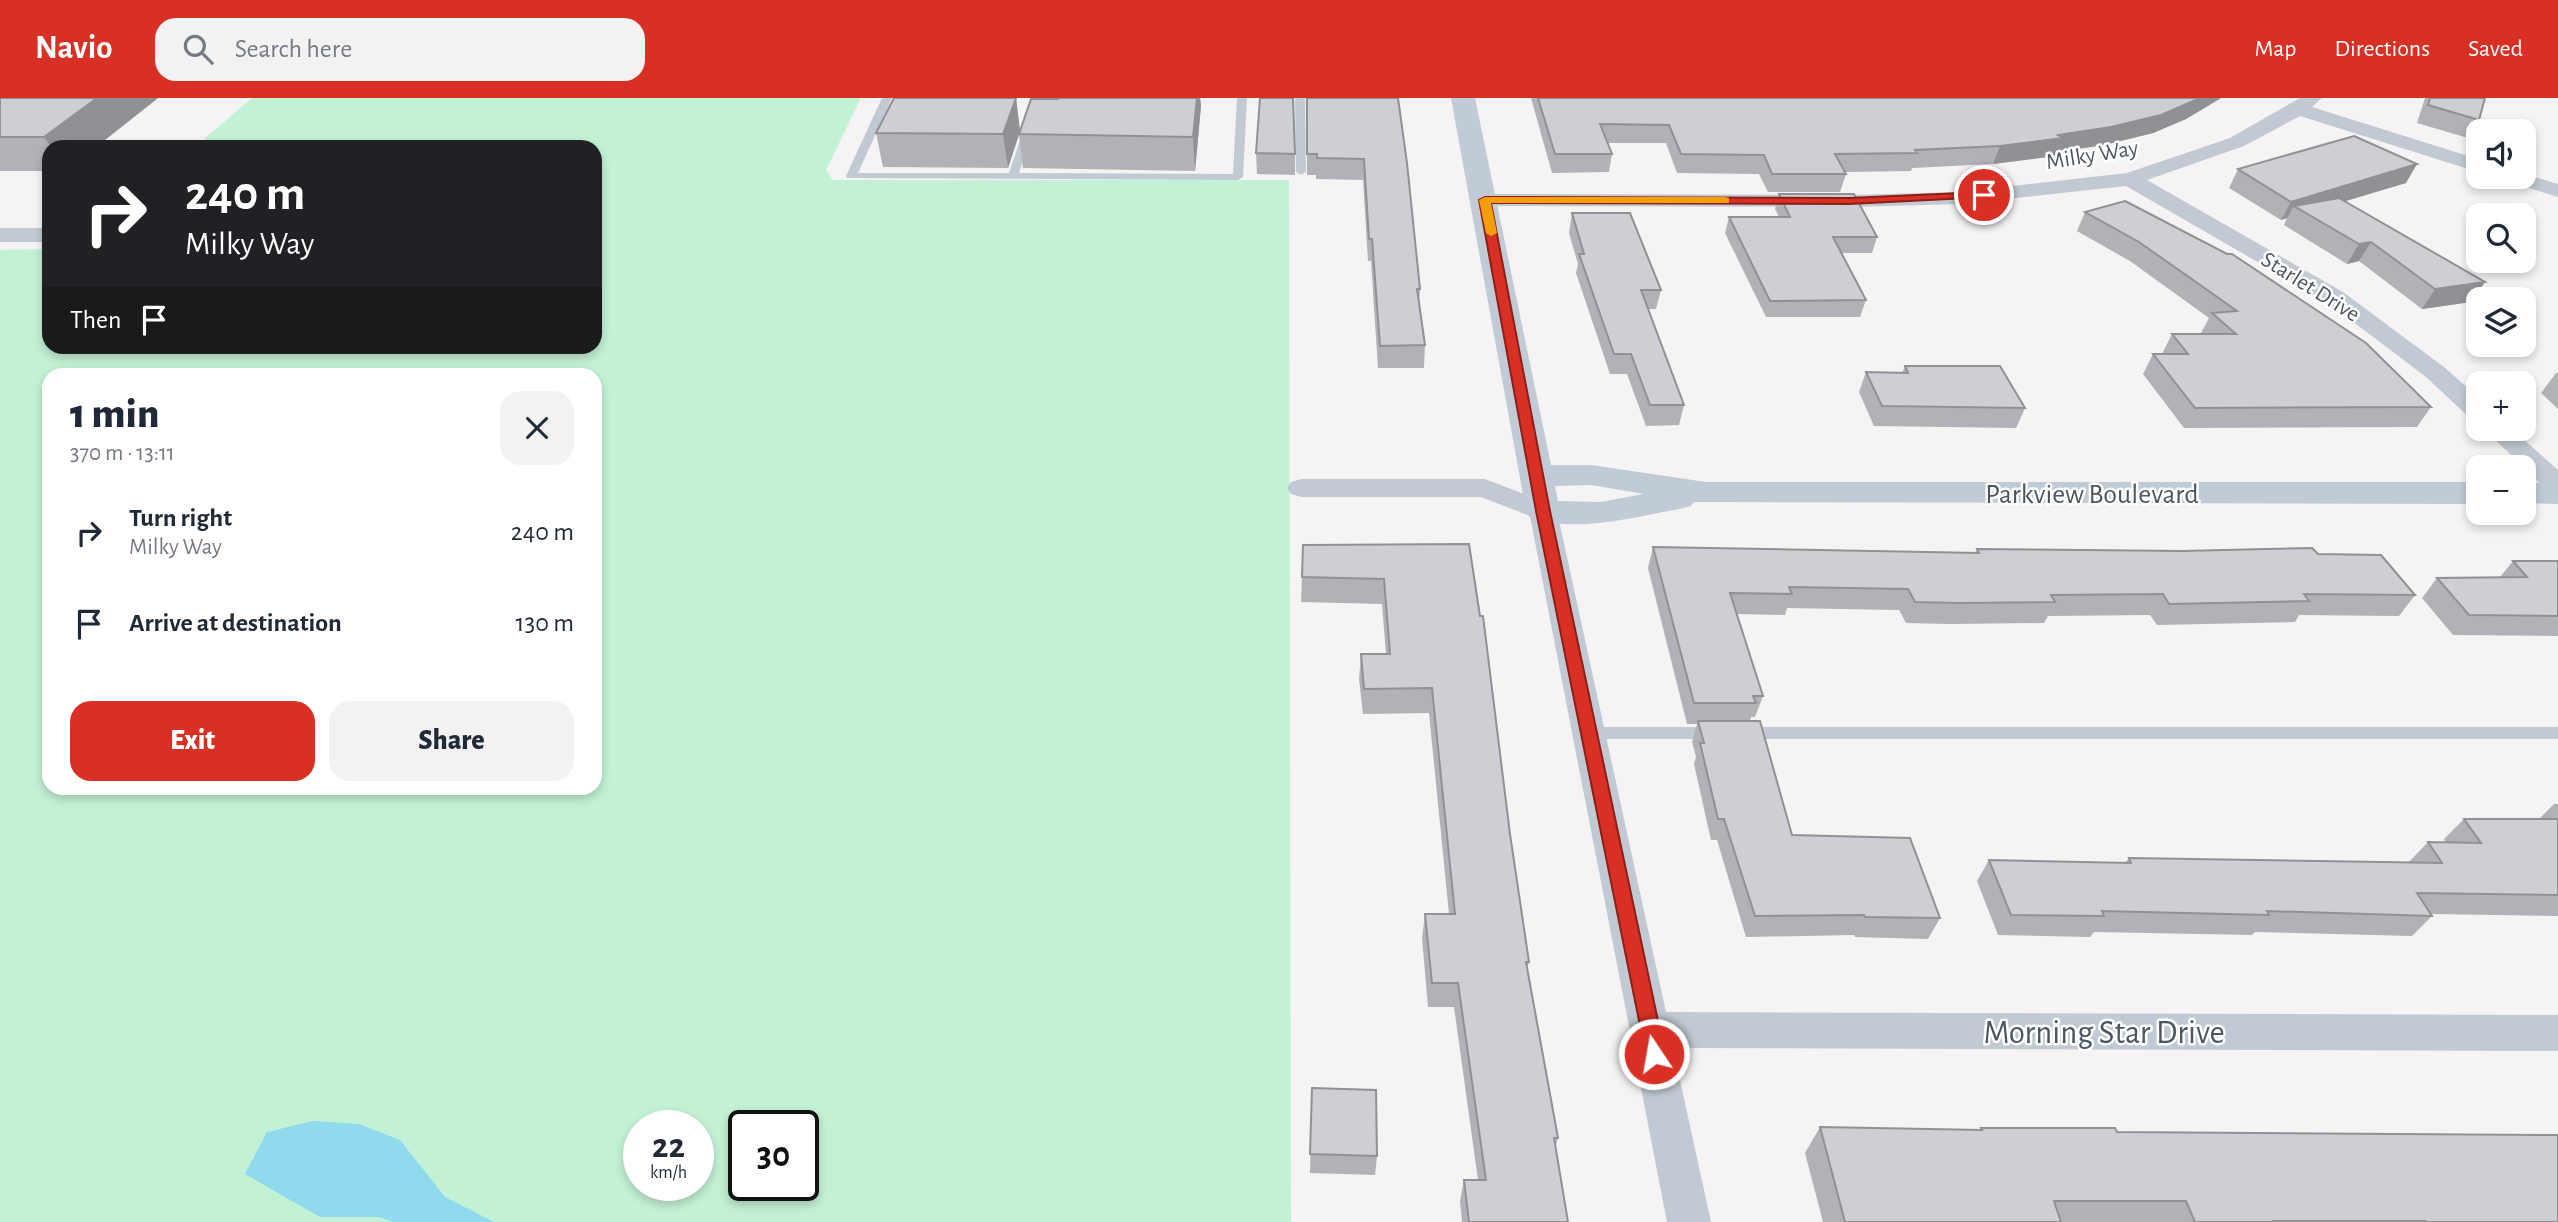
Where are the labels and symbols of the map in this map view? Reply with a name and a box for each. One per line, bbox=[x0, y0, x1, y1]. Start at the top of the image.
street label: Milky Way bbox=[2045, 137, 2140, 174]
pin bbox=[1954, 165, 2014, 225]
street label: Starlet Drive bbox=[2257, 248, 2363, 327]
street label: Parkview Boulevard bbox=[1985, 481, 2199, 509]
position arrow bbox=[1617, 1017, 1691, 1091]
street label: Morning Star Drive bbox=[1983, 1017, 2225, 1050]
speed limit sign: 30 bbox=[728, 1110, 819, 1201]

